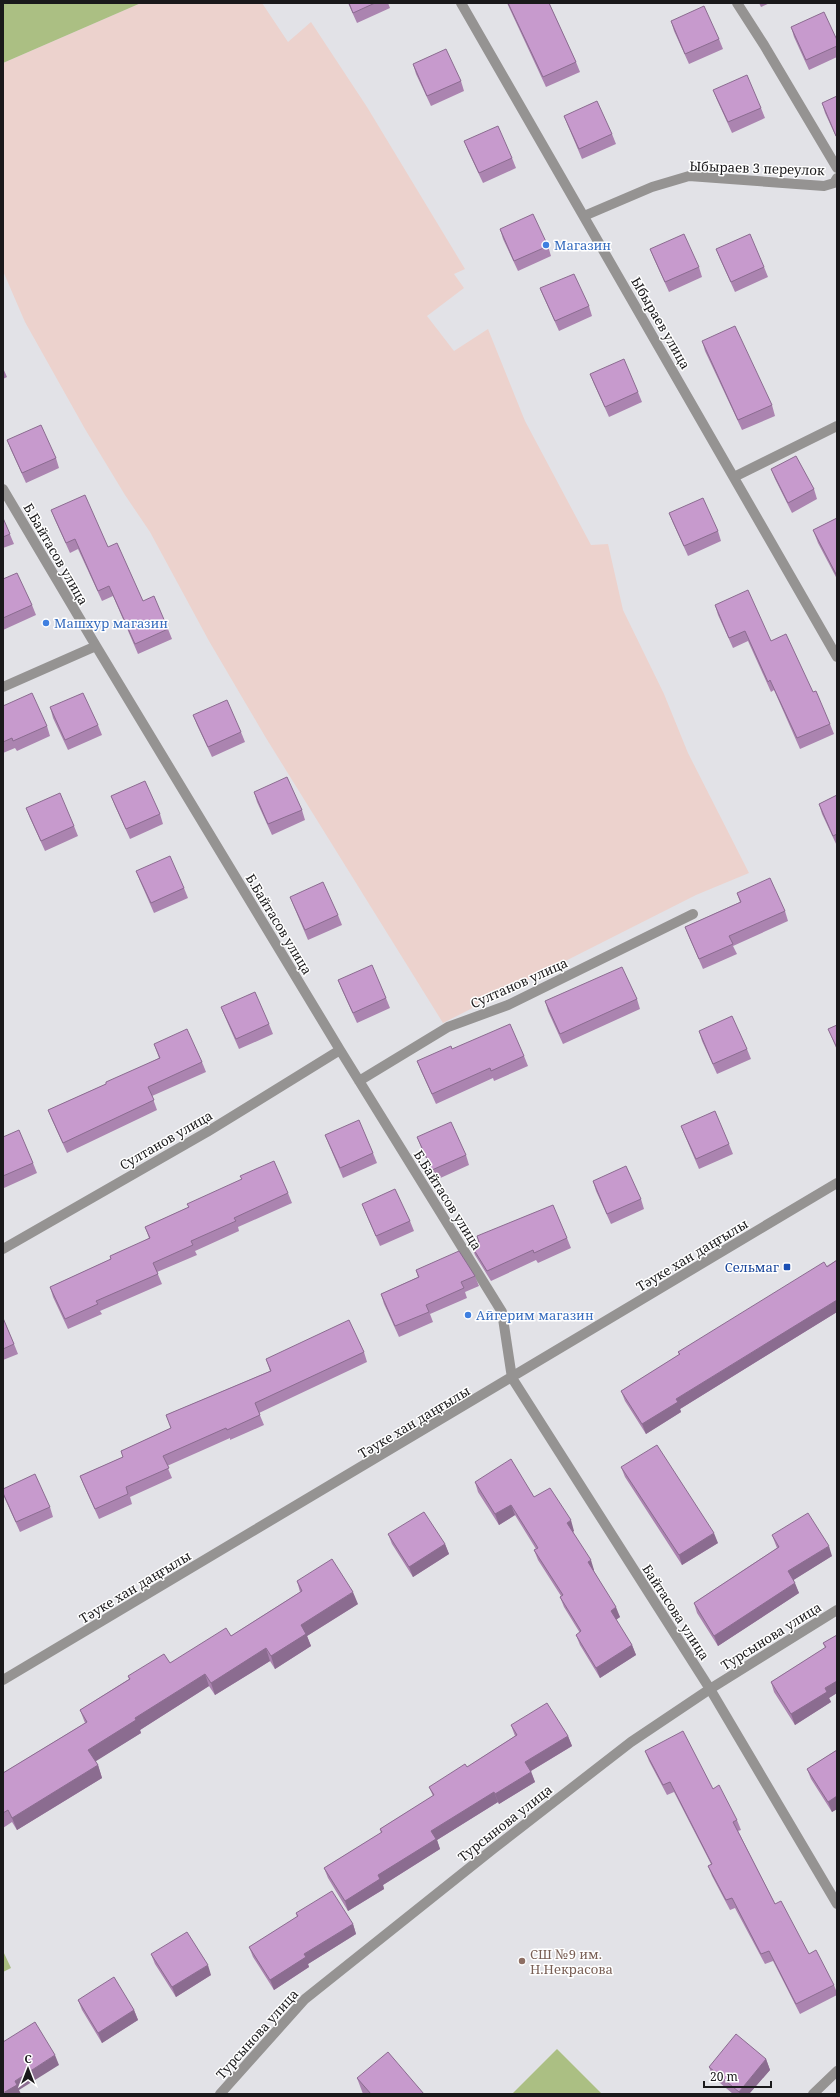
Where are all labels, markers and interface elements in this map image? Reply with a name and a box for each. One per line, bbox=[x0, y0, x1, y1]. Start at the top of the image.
street label: Ыбыраев 3 переулок bbox=[689, 157, 825, 179]
place label: Магазин bbox=[554, 236, 611, 254]
marker: Магазин bbox=[541, 240, 551, 250]
street label: Ыбыраев улица bbox=[627, 274, 695, 372]
street label: Б.Байтасов улица bbox=[20, 500, 92, 608]
place label: Машхур магазин bbox=[54, 614, 168, 632]
marker: Машхур магазин bbox=[41, 618, 51, 628]
street label: Б.Байтасов улица bbox=[242, 870, 316, 978]
street label: Султанов улица bbox=[468, 954, 570, 1012]
street label: Султанов улица bbox=[116, 1106, 216, 1174]
street label: Б.Байтасов улица bbox=[410, 1147, 486, 1253]
street label: Тәуке хан даңғылы bbox=[633, 1214, 751, 1295]
place label: Сельмаг bbox=[725, 1258, 779, 1276]
marker: Сельмаг bbox=[782, 1262, 792, 1272]
place label: Айгерим магазин bbox=[476, 1306, 594, 1324]
marker: Айгерим магазин bbox=[463, 1310, 473, 1320]
street label: Тәуке хан даңғылы bbox=[355, 1381, 473, 1462]
street label: Тәуке хан даңғылы bbox=[76, 1546, 194, 1627]
street label: Байтасова улица bbox=[638, 1561, 714, 1663]
street label: Турсынова улица bbox=[717, 1598, 825, 1674]
street label: Турсынова улица bbox=[454, 1780, 556, 1866]
place label: СШ №9 им. Н.Некрасова bbox=[530, 1945, 613, 1978]
marker: СШ №9 им. Н.Некрасова bbox=[517, 1956, 527, 1966]
street label: Турсынова улица bbox=[212, 1985, 302, 2083]
north arrow bbox=[8, 2049, 48, 2089]
text: С bbox=[24, 2051, 32, 2066]
scale bar bbox=[704, 2063, 771, 2089]
text: 20 m bbox=[710, 2068, 738, 2085]

